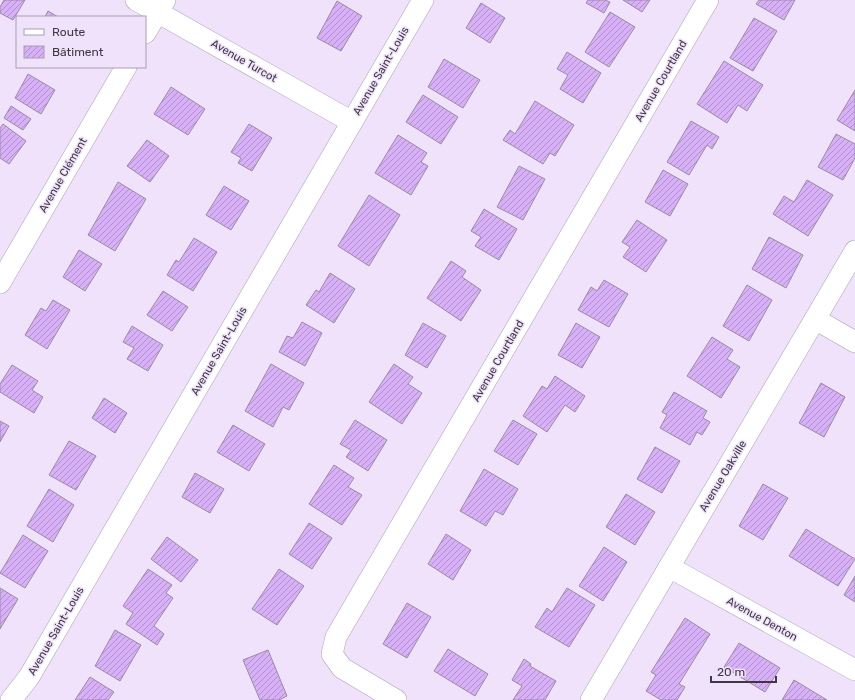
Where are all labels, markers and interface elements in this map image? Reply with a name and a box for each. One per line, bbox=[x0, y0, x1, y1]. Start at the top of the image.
legend bbox=[16, 16, 146, 68]
street label: Avenue Saint-Louis bbox=[350, 24, 412, 118]
text: Route bbox=[52, 25, 86, 39]
street label: Avenue Turcot bbox=[209, 37, 280, 85]
street label: Avenue Courtland bbox=[632, 38, 690, 124]
text: Bâtiment bbox=[52, 45, 104, 59]
street label: Avenue Clément bbox=[36, 135, 90, 215]
street label: Avenue Saint-Louis bbox=[188, 304, 250, 398]
street label: Avenue Courtland bbox=[469, 318, 527, 404]
street label: Avenue Oakville bbox=[697, 438, 749, 514]
street label: Avenue Saint-Louis bbox=[25, 584, 87, 678]
street label: Avenue Denton bbox=[724, 594, 800, 644]
scale bar bbox=[711, 658, 776, 684]
text: 20 m bbox=[717, 665, 745, 679]

